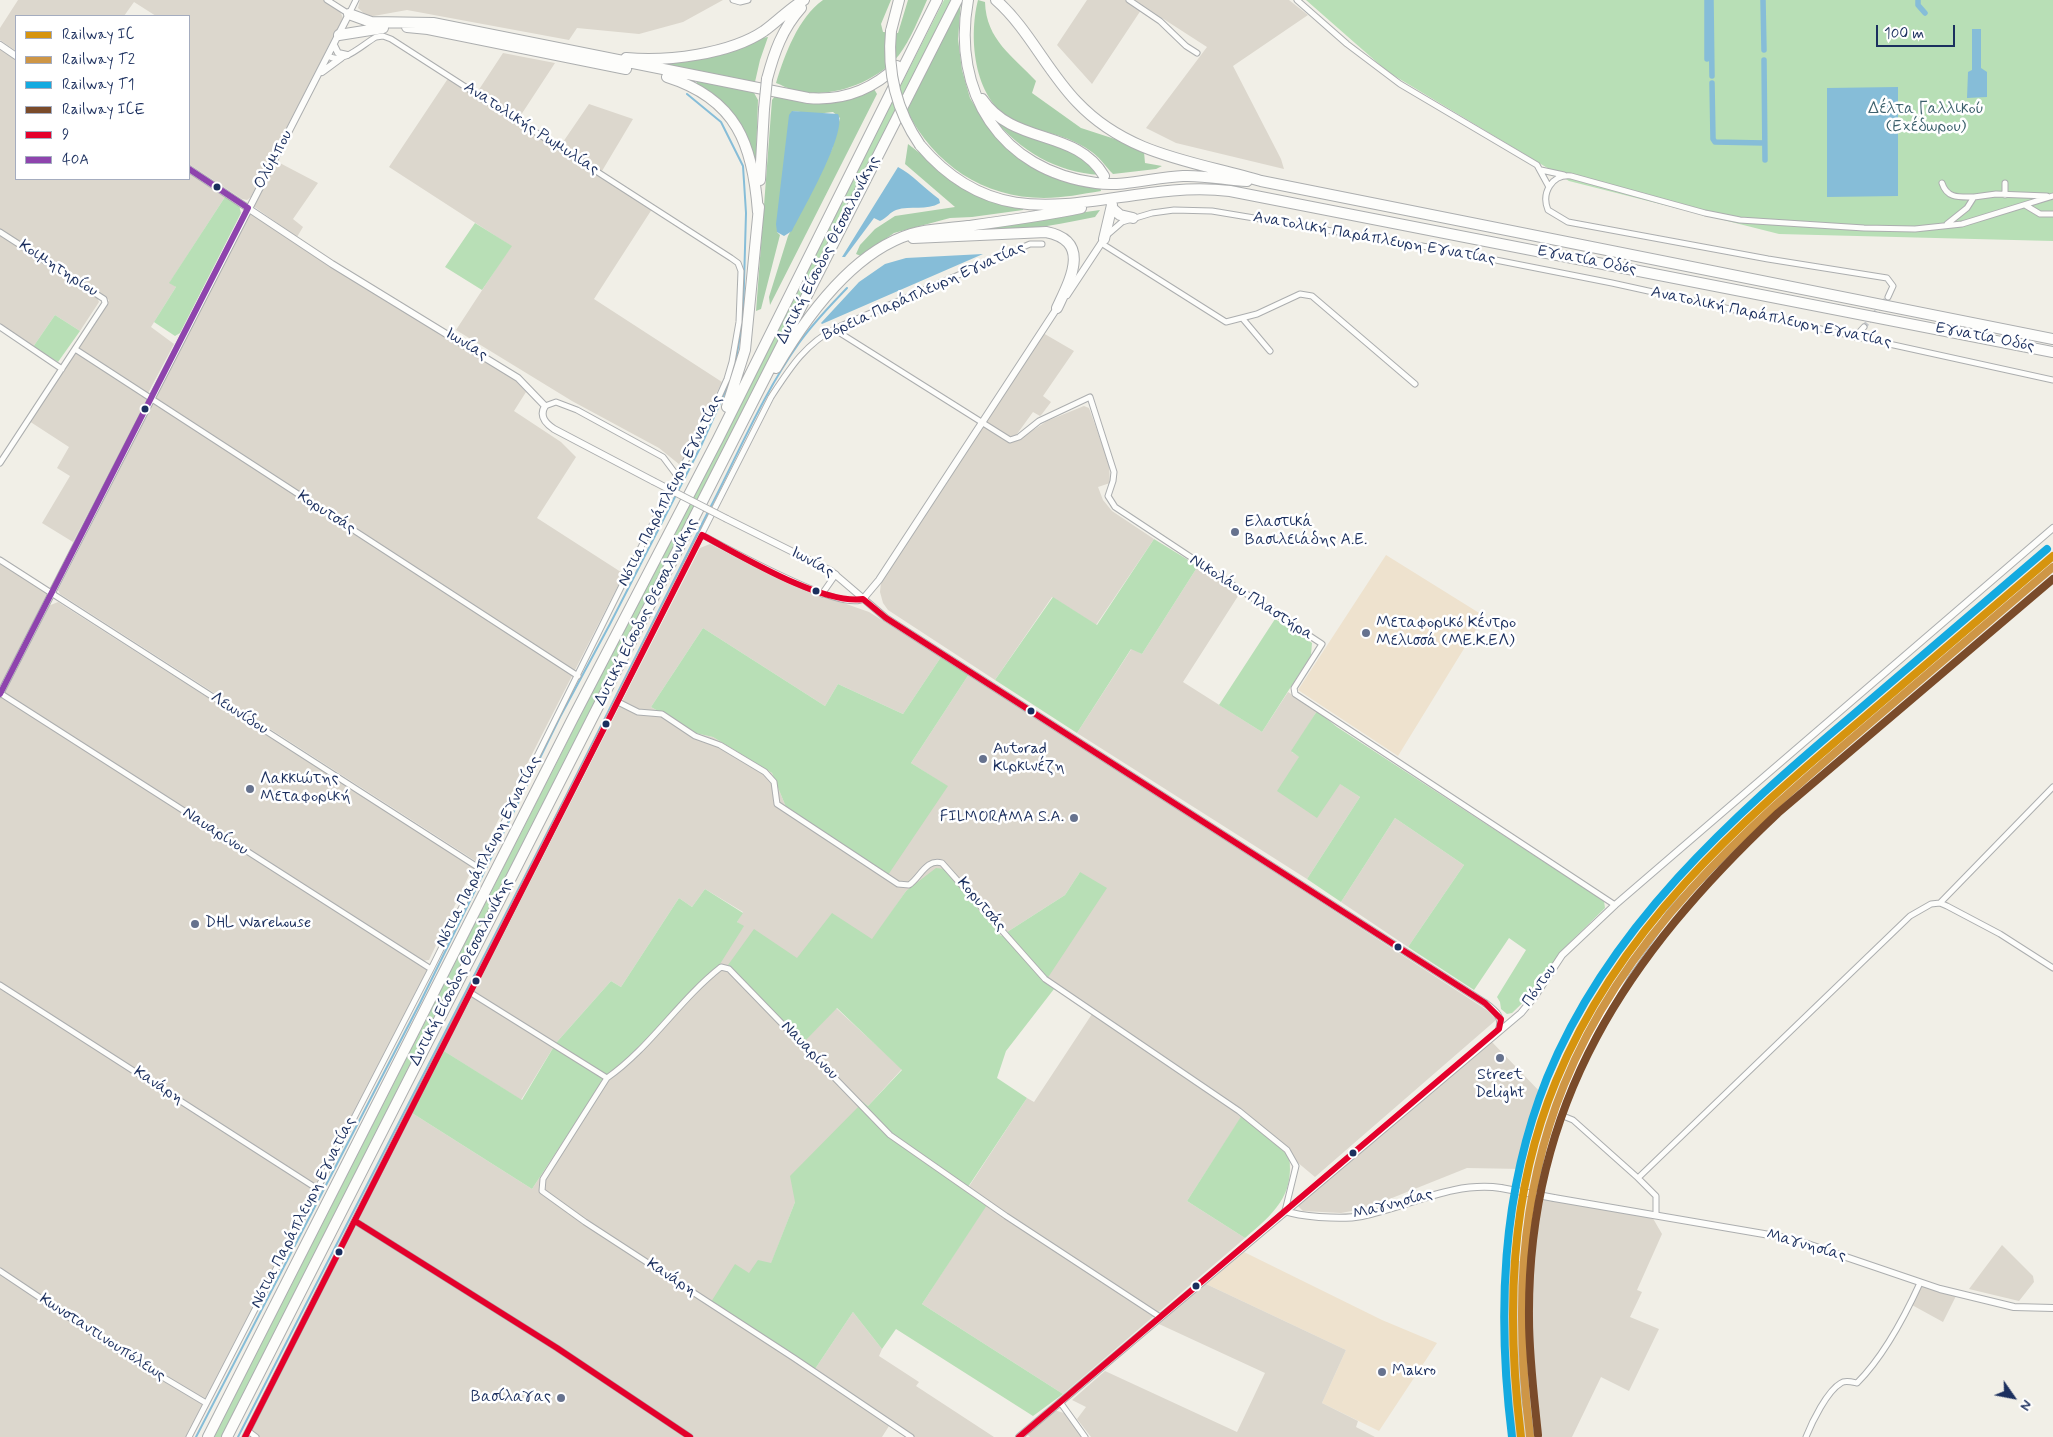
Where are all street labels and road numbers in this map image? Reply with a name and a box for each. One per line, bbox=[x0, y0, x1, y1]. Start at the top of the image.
street label: Ανατολικής Ρωμυλίας bbox=[460, 78, 602, 180]
street label: Ολύμπου bbox=[251, 127, 297, 193]
street label: Δυτική Είσοδος Θεσσαλονίκης bbox=[773, 153, 885, 347]
street label: Ανατολική Παράπλευρη Εγνατίας bbox=[1251, 208, 1497, 270]
street label: Κοιμητηρίου bbox=[15, 236, 101, 302]
street label: Βόρεια Παράπλευρη Εγνατίας bbox=[820, 239, 1028, 345]
street label: Εγνατία Οδός bbox=[1536, 242, 1638, 280]
street label: Ανατολική Παράπλευρη Εγνατίας bbox=[1649, 283, 1893, 353]
street label: Εγνατία Οδός bbox=[1934, 319, 2036, 357]
street label: Ιωνίας bbox=[441, 325, 491, 365]
street label: Νότια Παράπλευρη Εγνατίας bbox=[614, 392, 728, 590]
street label: Κορυτσάς bbox=[293, 487, 359, 539]
street label: Δυτική Είσοδος Θεσσαλονίκης bbox=[591, 515, 703, 709]
street label: Ιωνίας bbox=[787, 543, 837, 583]
street label: Νικολάου Πλαστήρα bbox=[1186, 551, 1316, 645]
street label: Λεωνίδου bbox=[207, 688, 271, 740]
street label: Νότια Παράπλευρη Εγνατίας bbox=[432, 753, 546, 951]
street label: Ναυαρίνου bbox=[179, 804, 251, 860]
street label: Κορυτσάς bbox=[952, 874, 1010, 936]
street label: Δυτική Είσοδος Θεσσαλονίκης bbox=[406, 875, 518, 1069]
street label: Πόντου bbox=[1519, 961, 1561, 1011]
street label: Ναυαρίνου bbox=[776, 1018, 842, 1084]
street label: Κανάρη bbox=[129, 1063, 187, 1109]
street label: Νότια Παράπλευρη Εγνατίας bbox=[247, 1114, 361, 1312]
street label: Μαγνησίας bbox=[1351, 1185, 1435, 1225]
street label: Μαγνησίας bbox=[1764, 1225, 1848, 1267]
street label: Κανάρη bbox=[642, 1255, 700, 1301]
street label: Κωνσταντινουπόλεως bbox=[35, 1290, 169, 1386]

